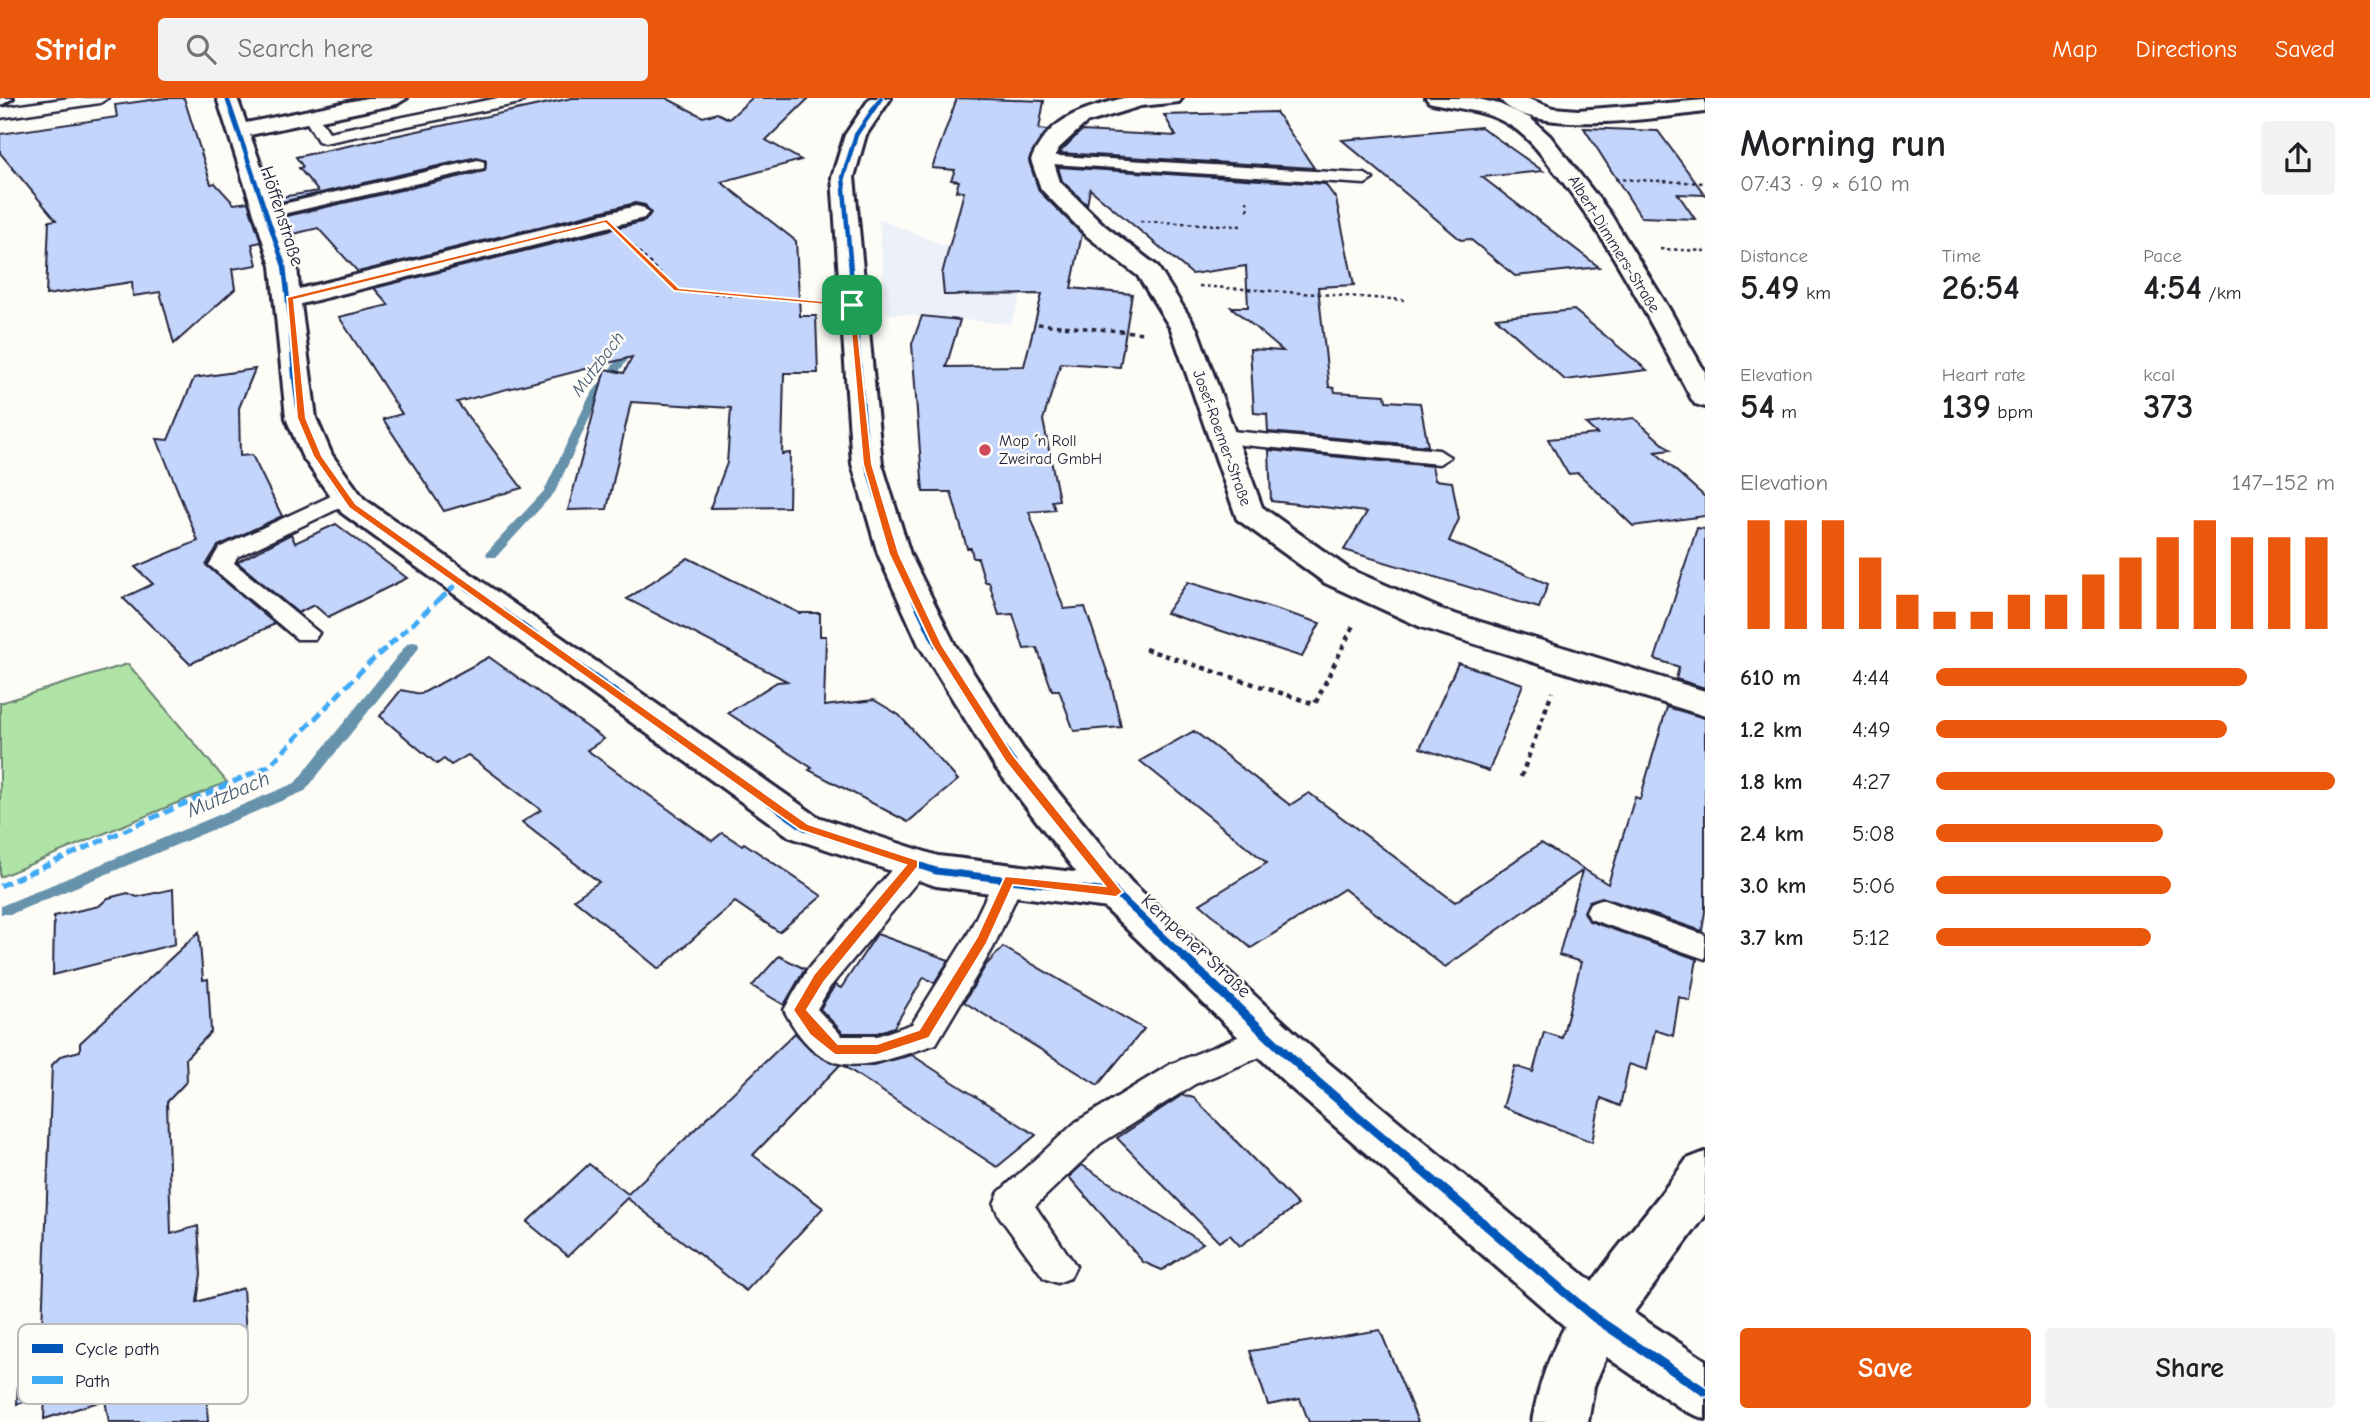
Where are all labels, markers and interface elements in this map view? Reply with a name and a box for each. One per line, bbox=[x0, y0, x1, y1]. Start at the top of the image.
search box bbox=[158, 18, 648, 81]
text: Stridr bbox=[35, 30, 116, 68]
icon: search bbox=[182, 30, 220, 68]
text: Search here bbox=[238, 34, 373, 64]
text: Map bbox=[2052, 35, 2098, 63]
text: Directions bbox=[2136, 35, 2237, 63]
text: Saved bbox=[2275, 35, 2335, 63]
button: share bbox=[2261, 121, 2335, 195]
text: Morning run bbox=[1740, 122, 1946, 166]
street label: Höffenstraße bbox=[255, 163, 309, 269]
text: 07:43 · 9 × 610 m bbox=[1740, 170, 1910, 197]
street label: Albert-Dimmers-Straße bbox=[1564, 172, 1664, 316]
text: Distance bbox=[1740, 245, 1808, 267]
text: Time bbox=[1942, 245, 1981, 267]
text: Pace bbox=[2143, 245, 2182, 267]
text: 5.49 bbox=[1740, 267, 1800, 308]
text: 26:54 bbox=[1942, 267, 2020, 308]
text: 4:54 bbox=[2143, 267, 2202, 308]
pin bbox=[822, 275, 882, 335]
text: km bbox=[1800, 282, 1831, 304]
text: /km bbox=[2202, 282, 2242, 304]
icon: arrive bbox=[833, 286, 871, 324]
water label: Mutzbach bbox=[566, 328, 629, 401]
text: Elevation bbox=[1740, 364, 1813, 386]
text: Heart rate bbox=[1942, 364, 2025, 386]
text: kcal bbox=[2143, 364, 2175, 386]
street label: Josef-Roemer-Straße bbox=[1189, 368, 1255, 508]
text: 54 bbox=[1740, 386, 1775, 427]
text: 139 bbox=[1942, 386, 1991, 427]
text: 373 bbox=[2143, 386, 2194, 427]
text: m bbox=[1775, 401, 1797, 423]
text: bpm bbox=[1991, 401, 2033, 423]
place label: Mop ´n Roll Zweirad GmbH bbox=[999, 432, 1102, 468]
marker: Mop ´n Roll Zweirad GmbH bbox=[977, 442, 993, 458]
text: Elevation bbox=[1740, 469, 1828, 496]
text: 147–152 m bbox=[2232, 469, 2335, 496]
text: 610 m bbox=[1740, 664, 1801, 691]
text: 4:44 bbox=[1852, 664, 1890, 691]
text: 1.2 km bbox=[1740, 716, 1802, 743]
text: 4:49 bbox=[1852, 716, 1891, 743]
water label: Mutzbach bbox=[182, 766, 273, 823]
text: 1.8 km bbox=[1740, 768, 1803, 795]
text: 4:27 bbox=[1852, 768, 1890, 795]
text: 2.4 km bbox=[1740, 820, 1804, 847]
text: 5:08 bbox=[1852, 820, 1894, 847]
text: 3.0 km bbox=[1740, 872, 1806, 899]
text: 5:06 bbox=[1852, 872, 1895, 899]
street label: Kempener Straße bbox=[1137, 890, 1255, 1002]
text: 3.7 km bbox=[1740, 924, 1804, 951]
text: 5:12 bbox=[1852, 924, 1890, 951]
legend bbox=[18, 1324, 248, 1404]
button: Save bbox=[1740, 1328, 2031, 1408]
button: Share bbox=[2045, 1328, 2335, 1408]
text: Cycle path bbox=[75, 1338, 160, 1360]
text: Path bbox=[75, 1370, 110, 1392]

